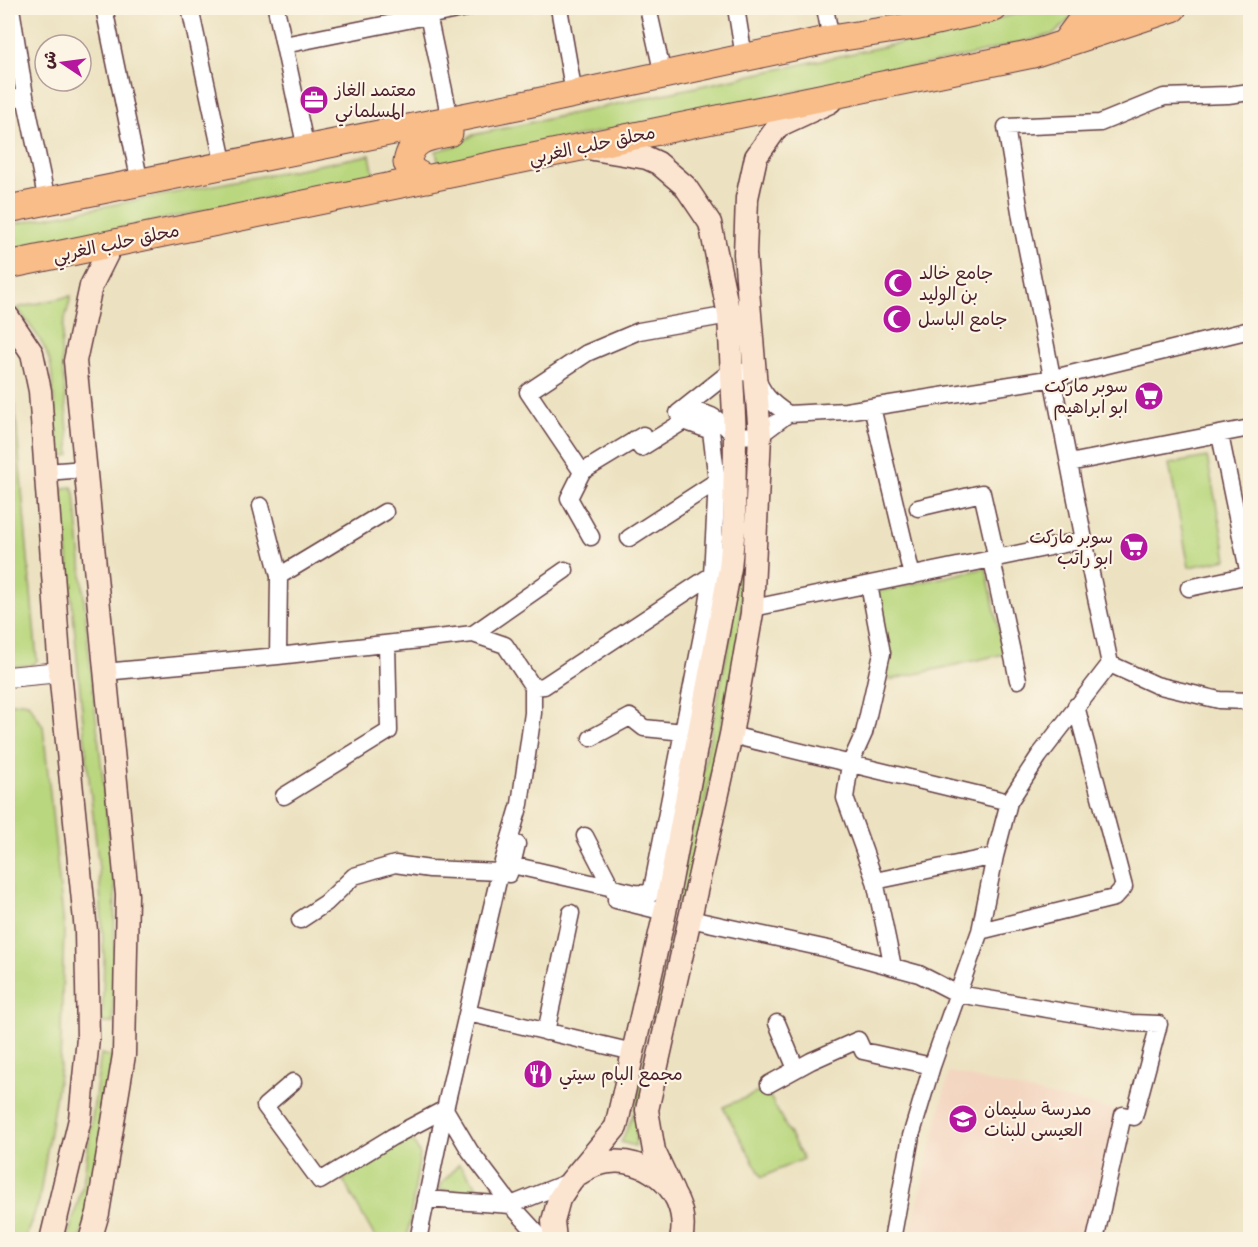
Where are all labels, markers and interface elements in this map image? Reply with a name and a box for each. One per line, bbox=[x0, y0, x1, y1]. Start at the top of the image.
north arrow bbox=[33, 33, 93, 93]
text: ش bbox=[33, 48, 65, 72]
place label: معتمد الغاز المسلماني bbox=[333, 74, 416, 127]
office icon: معتمد الغاز المسلماني bbox=[298, 84, 330, 116]
street label: محلق حلب الغربي bbox=[526, 116, 658, 174]
street label: محلق حلب الغربي bbox=[50, 214, 182, 272]
place label: جامع خالد بن الوليد bbox=[919, 257, 993, 310]
mosque icon: جامع خالد بن الوليد bbox=[882, 267, 914, 299]
mosque icon: جامع الباسل bbox=[881, 303, 913, 335]
place label: جامع الباسل bbox=[918, 303, 1008, 335]
place label: سوبر ماركت ابو ابراهيم bbox=[1044, 370, 1128, 423]
supermarket icon: سوبر ماركت ابو ابراهيم bbox=[1133, 380, 1165, 412]
place label: سوبر ماركت ابو راتب bbox=[1029, 521, 1113, 574]
supermarket icon: سوبر ماركت ابو راتب bbox=[1118, 531, 1150, 563]
restaurant icon: مجمع البام سيتي bbox=[522, 1058, 554, 1090]
place label: مجمع البام سيتي bbox=[559, 1058, 683, 1090]
place label: مدرسة سليمان العيسى للبنات bbox=[984, 1093, 1092, 1146]
school or university icon: مدرسة سليمان العيسى للبنات bbox=[947, 1103, 979, 1135]

